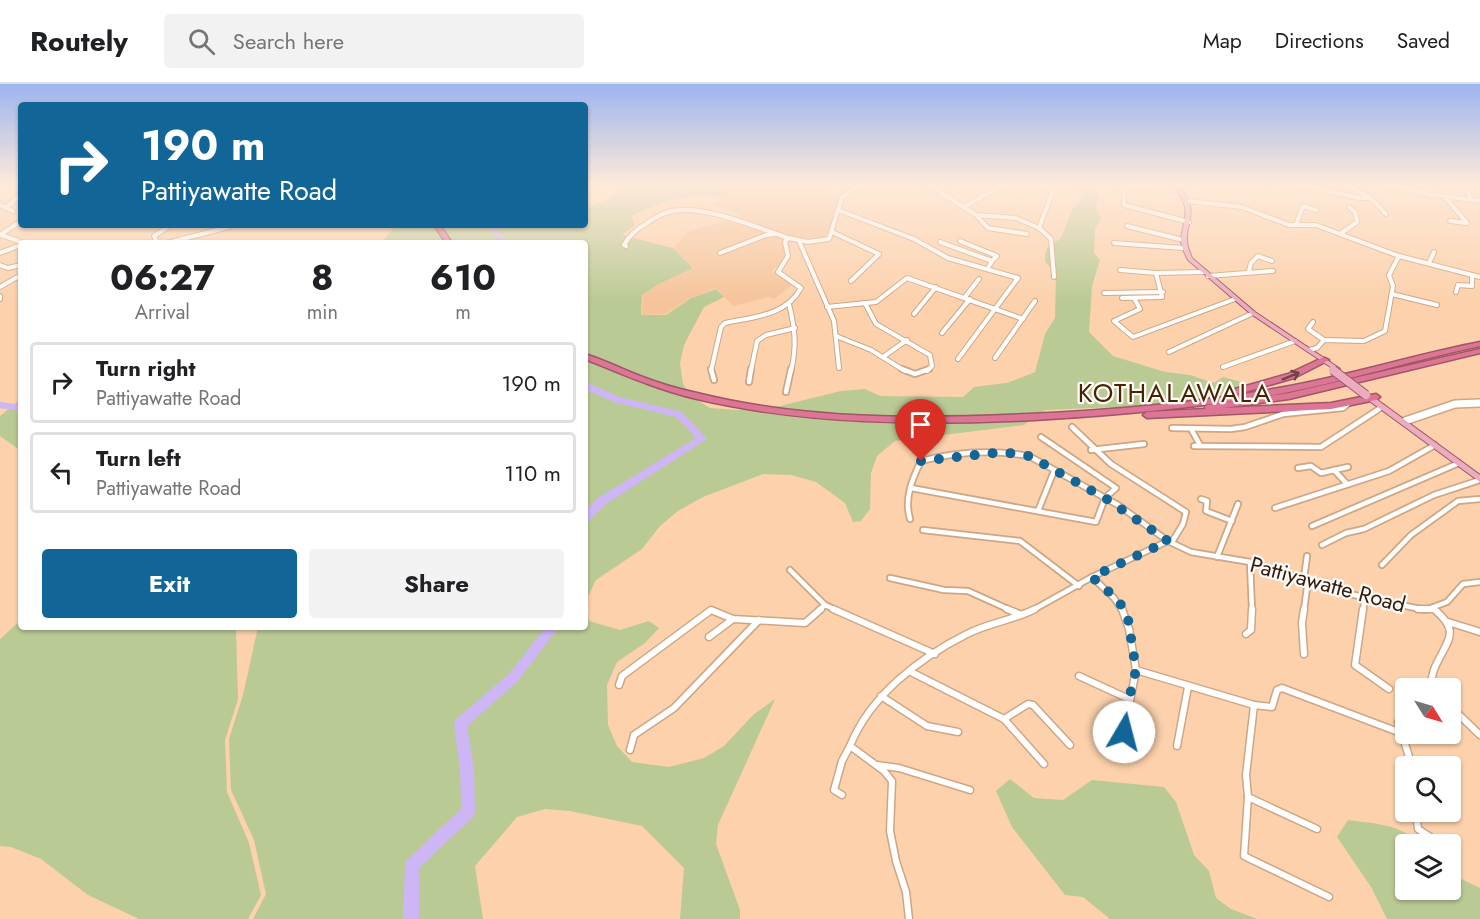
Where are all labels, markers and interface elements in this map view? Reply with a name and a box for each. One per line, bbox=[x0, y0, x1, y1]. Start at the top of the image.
search box bbox=[164, 14, 584, 68]
text: Routely bbox=[30, 21, 128, 62]
icon: search bbox=[185, 25, 218, 58]
text: Search here bbox=[233, 25, 344, 57]
text: Map bbox=[1203, 26, 1242, 56]
text: Directions bbox=[1275, 26, 1364, 56]
text: Saved bbox=[1397, 26, 1450, 56]
text: 190 m bbox=[141, 115, 265, 176]
icon: right bbox=[42, 126, 120, 204]
text: Pattiyawatte Road bbox=[141, 171, 337, 210]
text: 06:27 bbox=[110, 251, 215, 303]
text: 8 bbox=[311, 251, 334, 303]
text: 610 bbox=[430, 251, 496, 303]
text: Arrival bbox=[135, 298, 190, 327]
text: min bbox=[307, 298, 338, 327]
text: m bbox=[455, 298, 471, 327]
text: Turn right bbox=[96, 352, 196, 384]
icon: right bbox=[45, 366, 78, 399]
text: 190 m bbox=[501, 367, 561, 399]
one-way arrow bbox=[1282, 370, 1300, 381]
district label: KOTHALAWALA bbox=[1078, 374, 1272, 412]
text: Pattiyawatte Road bbox=[96, 384, 241, 413]
pin bbox=[895, 399, 946, 461]
icon: arrive bbox=[904, 408, 937, 441]
text: Turn left bbox=[96, 442, 181, 474]
icon: left bbox=[45, 456, 78, 489]
text: 110 m bbox=[504, 457, 561, 489]
text: Pattiyawatte Road bbox=[96, 474, 241, 503]
street label: Pattiyawatte Road bbox=[1247, 548, 1409, 620]
button: Exit bbox=[42, 549, 297, 618]
button: Share bbox=[309, 549, 564, 618]
north arrow bbox=[1395, 678, 1461, 744]
map controls bbox=[1395, 678, 1461, 900]
position arrow bbox=[1092, 700, 1156, 764]
button: search bbox=[1395, 756, 1461, 822]
button: layers bbox=[1395, 834, 1461, 900]

